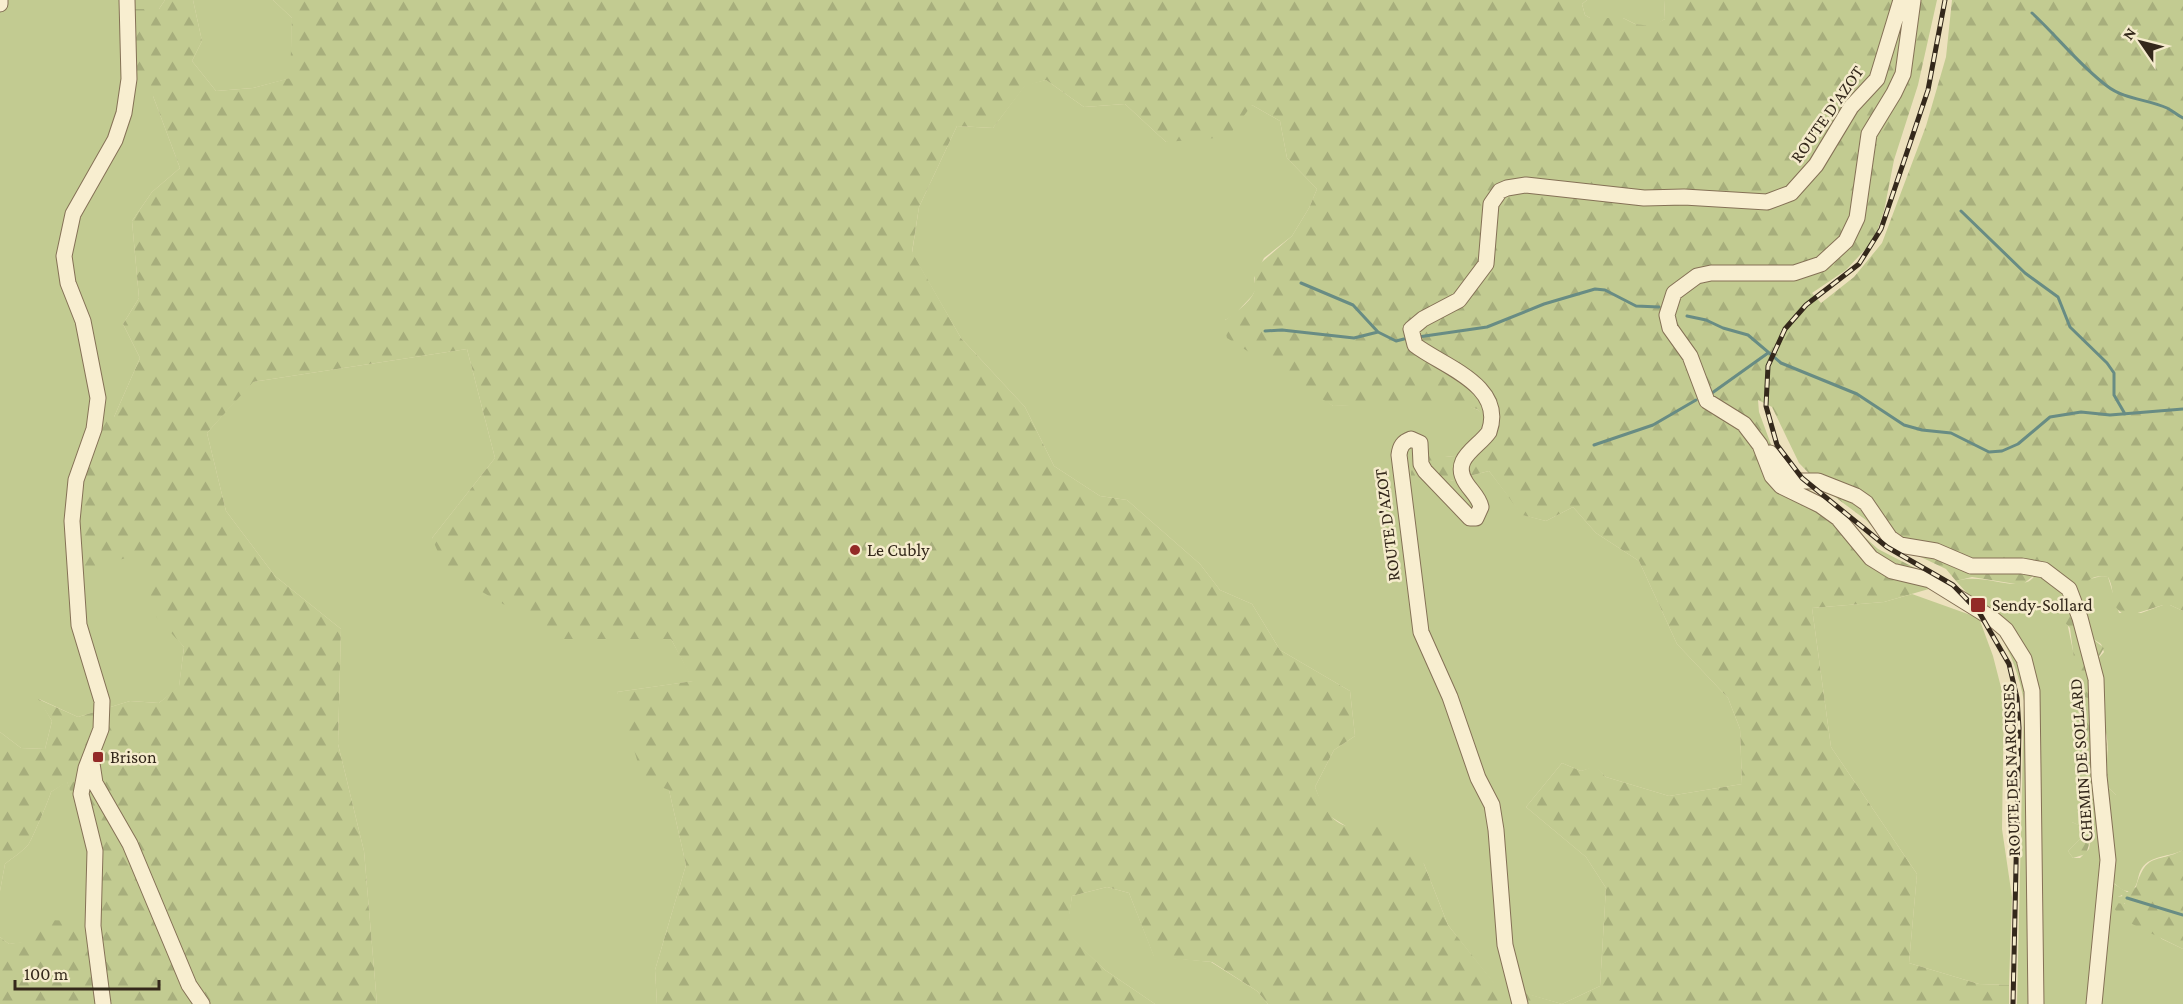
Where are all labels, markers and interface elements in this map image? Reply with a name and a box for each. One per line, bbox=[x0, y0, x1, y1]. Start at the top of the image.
north arrow bbox=[2111, 12, 2171, 72]
text: N bbox=[2119, 24, 2139, 43]
street label: ROUTE D'AZOT bbox=[1786, 62, 1868, 166]
street label: ROUTE D'AZOT bbox=[1370, 467, 1404, 583]
place label: Le Cubly bbox=[867, 540, 930, 560]
marker: Le Cubly bbox=[848, 543, 862, 557]
place label: Sendy-Sollard bbox=[1992, 595, 2093, 615]
marker: Sendy-Sollard bbox=[1969, 596, 1987, 614]
street label: CHEMIN DE SOLLARD bbox=[2065, 678, 2097, 842]
street label: ROUTE DES NARCISSES bbox=[1998, 683, 2024, 857]
place label: Brison bbox=[110, 747, 157, 767]
marker: Brison bbox=[91, 750, 105, 764]
scale bar bbox=[15, 953, 159, 991]
text: 100 m bbox=[24, 964, 69, 984]

